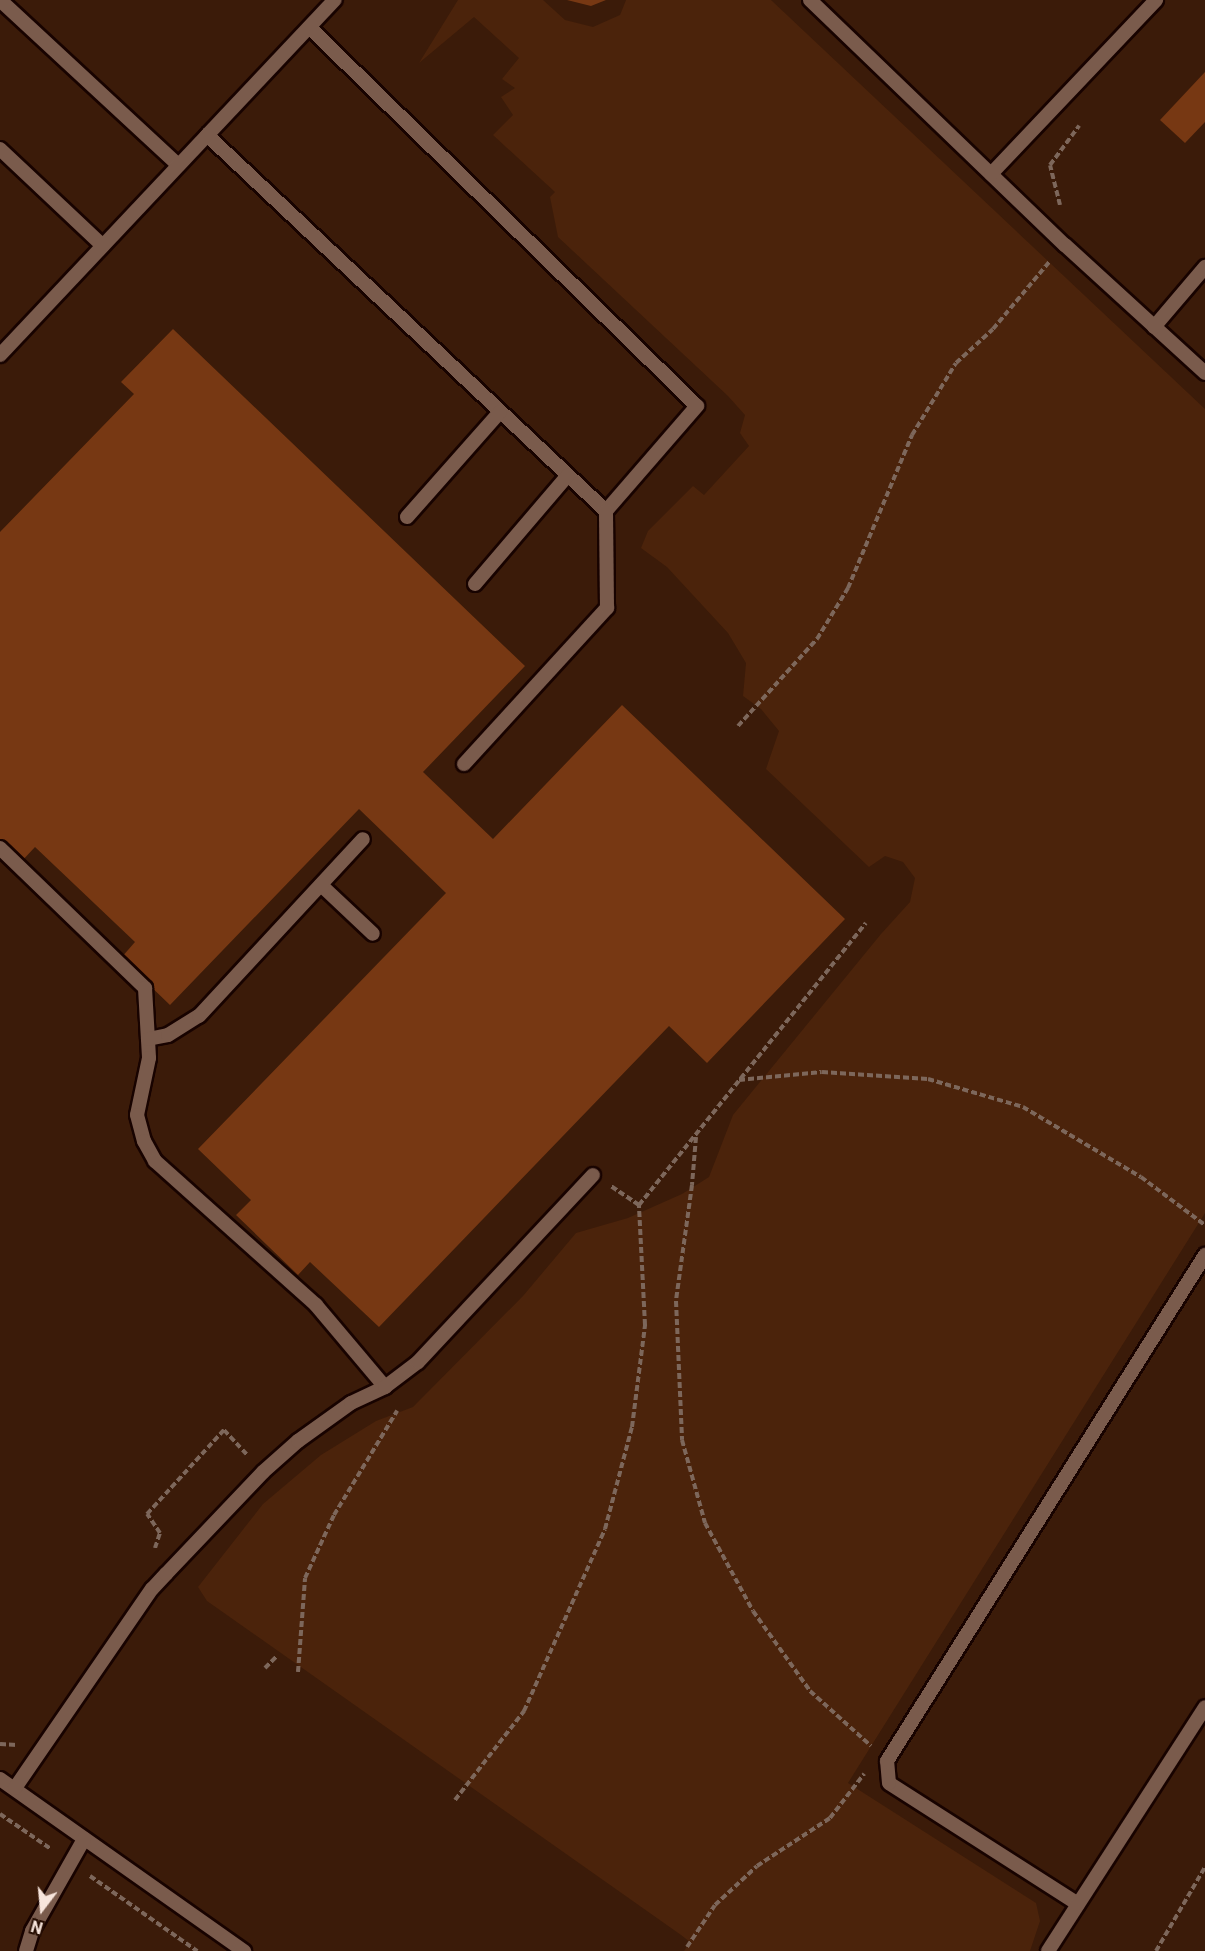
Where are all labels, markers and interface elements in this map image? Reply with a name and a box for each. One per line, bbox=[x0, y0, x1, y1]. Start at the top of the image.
north arrow bbox=[12, 1879, 72, 1939]
text: N bbox=[29, 1916, 45, 1937]

